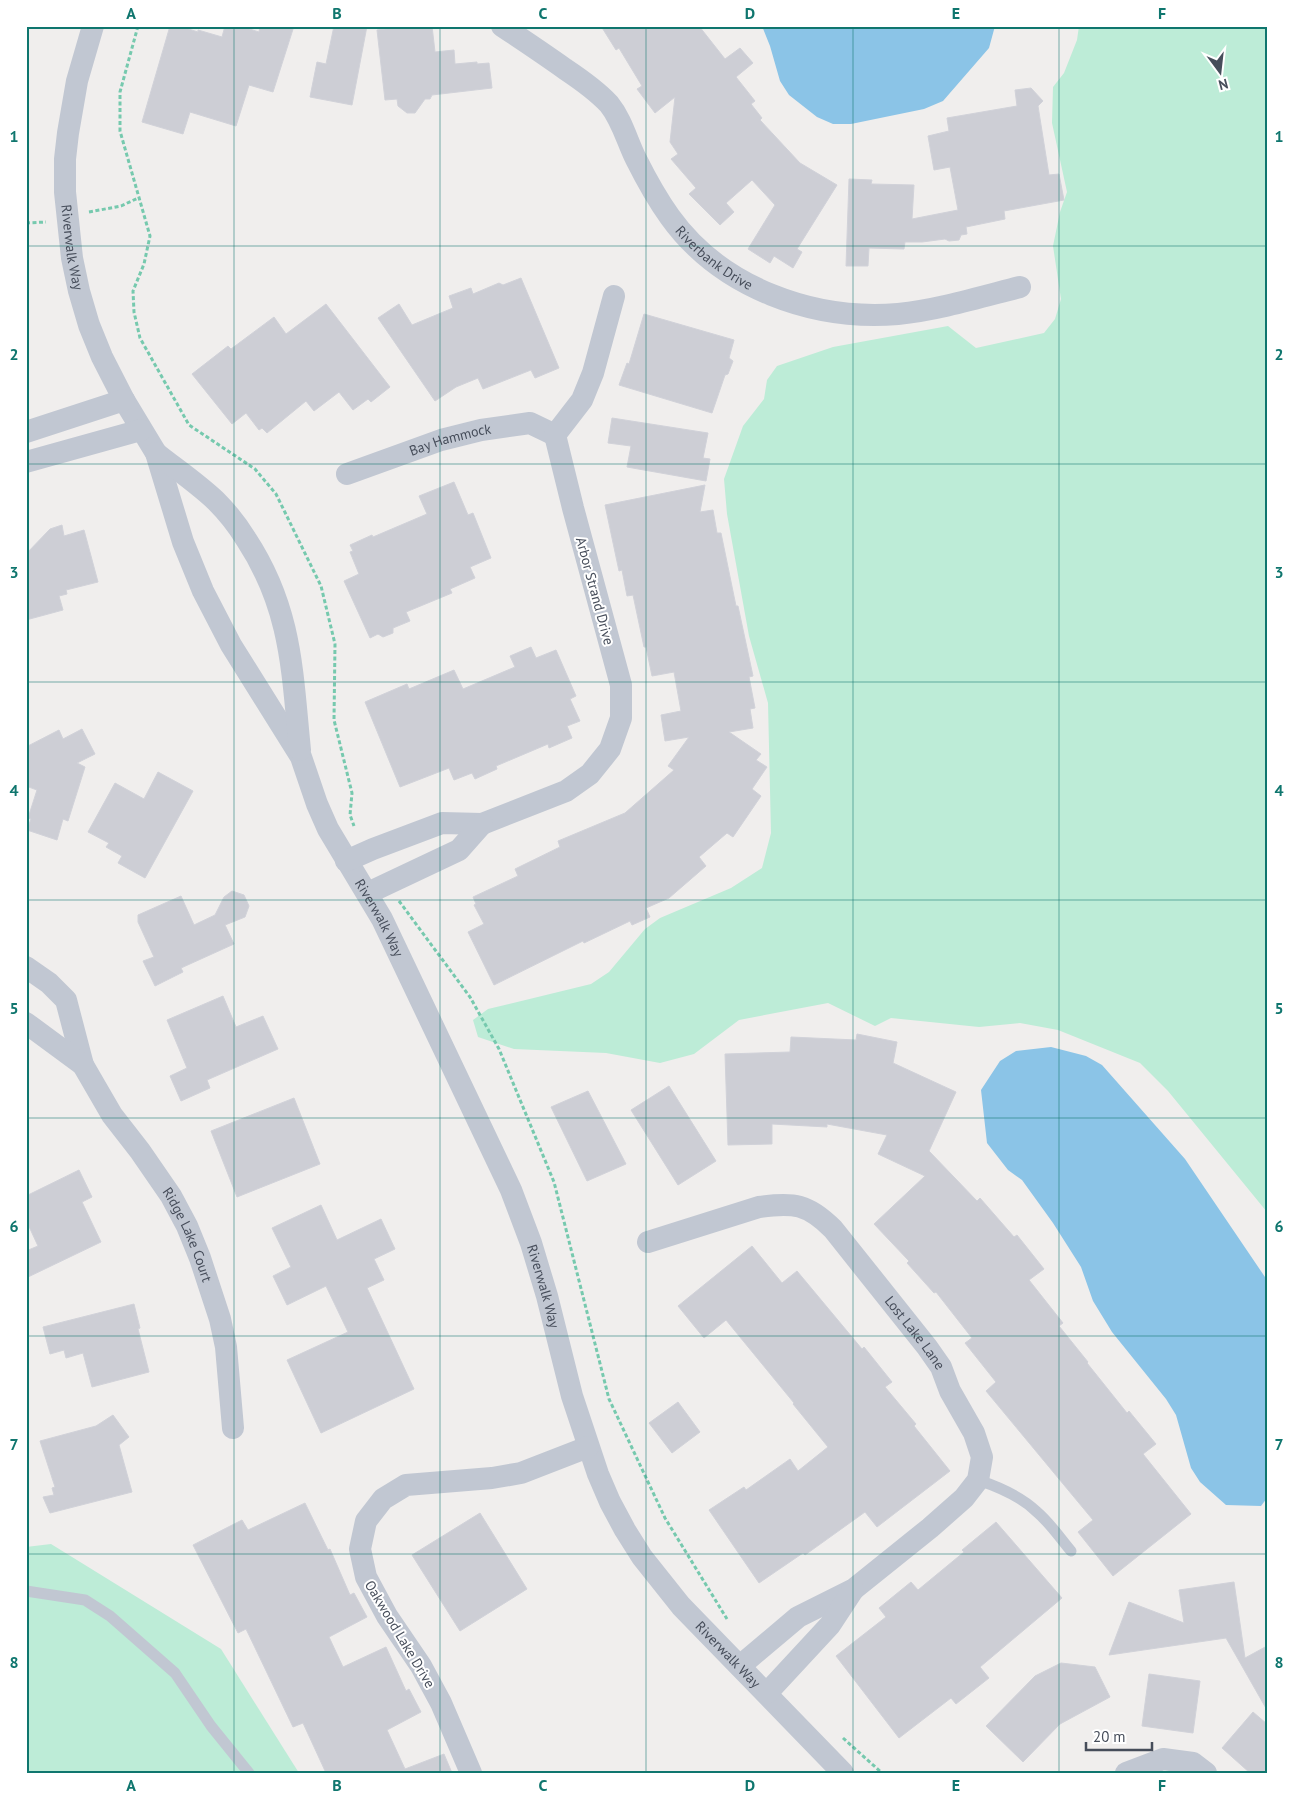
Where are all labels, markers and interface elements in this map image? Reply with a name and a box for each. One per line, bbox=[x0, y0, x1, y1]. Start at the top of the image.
text: A bbox=[126, 3, 136, 23]
text: B bbox=[332, 3, 342, 23]
text: C bbox=[539, 3, 548, 23]
text: D bbox=[745, 3, 755, 23]
text: E bbox=[952, 3, 960, 23]
text: F bbox=[1158, 3, 1166, 23]
north arrow bbox=[1196, 48, 1246, 98]
text: N bbox=[1217, 75, 1230, 94]
text: 1 bbox=[9, 126, 19, 146]
text: 1 bbox=[1274, 126, 1284, 146]
street label: Riverwalk Way bbox=[57, 204, 88, 292]
street label: Riverbank Drive bbox=[671, 222, 756, 294]
text: 2 bbox=[9, 344, 19, 364]
text: 2 bbox=[1274, 344, 1284, 364]
street label: Bay Hammock bbox=[407, 420, 493, 460]
street label: Arbor Strand Drive bbox=[572, 535, 618, 647]
text: 3 bbox=[9, 562, 19, 582]
text: 3 bbox=[1274, 562, 1284, 582]
text: 4 bbox=[9, 780, 19, 800]
text: 4 bbox=[1274, 780, 1284, 800]
street label: Riverwalk Way bbox=[351, 875, 408, 960]
text: 5 bbox=[9, 998, 19, 1018]
text: 5 bbox=[1274, 998, 1284, 1018]
street label: Ridge Lake Court bbox=[159, 1184, 216, 1284]
text: 6 bbox=[9, 1216, 19, 1236]
text: 6 bbox=[1274, 1216, 1284, 1236]
street label: Riverwalk Way bbox=[523, 1242, 564, 1330]
street label: Lost Lake Lane bbox=[881, 1292, 949, 1373]
text: 7 bbox=[9, 1434, 19, 1454]
text: 7 bbox=[1274, 1434, 1284, 1454]
street label: Oakwood Lake Drive bbox=[361, 1577, 439, 1691]
street label: Riverwalk Way bbox=[692, 1617, 765, 1692]
text: 8 bbox=[9, 1652, 19, 1672]
text: 8 bbox=[1274, 1652, 1284, 1672]
scale bar bbox=[1086, 1719, 1152, 1751]
text: 20 m bbox=[1093, 1727, 1126, 1746]
text: A bbox=[126, 1775, 136, 1795]
text: B bbox=[332, 1775, 342, 1795]
text: C bbox=[539, 1775, 548, 1795]
text: D bbox=[745, 1775, 755, 1795]
text: E bbox=[952, 1775, 960, 1795]
text: F bbox=[1158, 1775, 1166, 1795]

